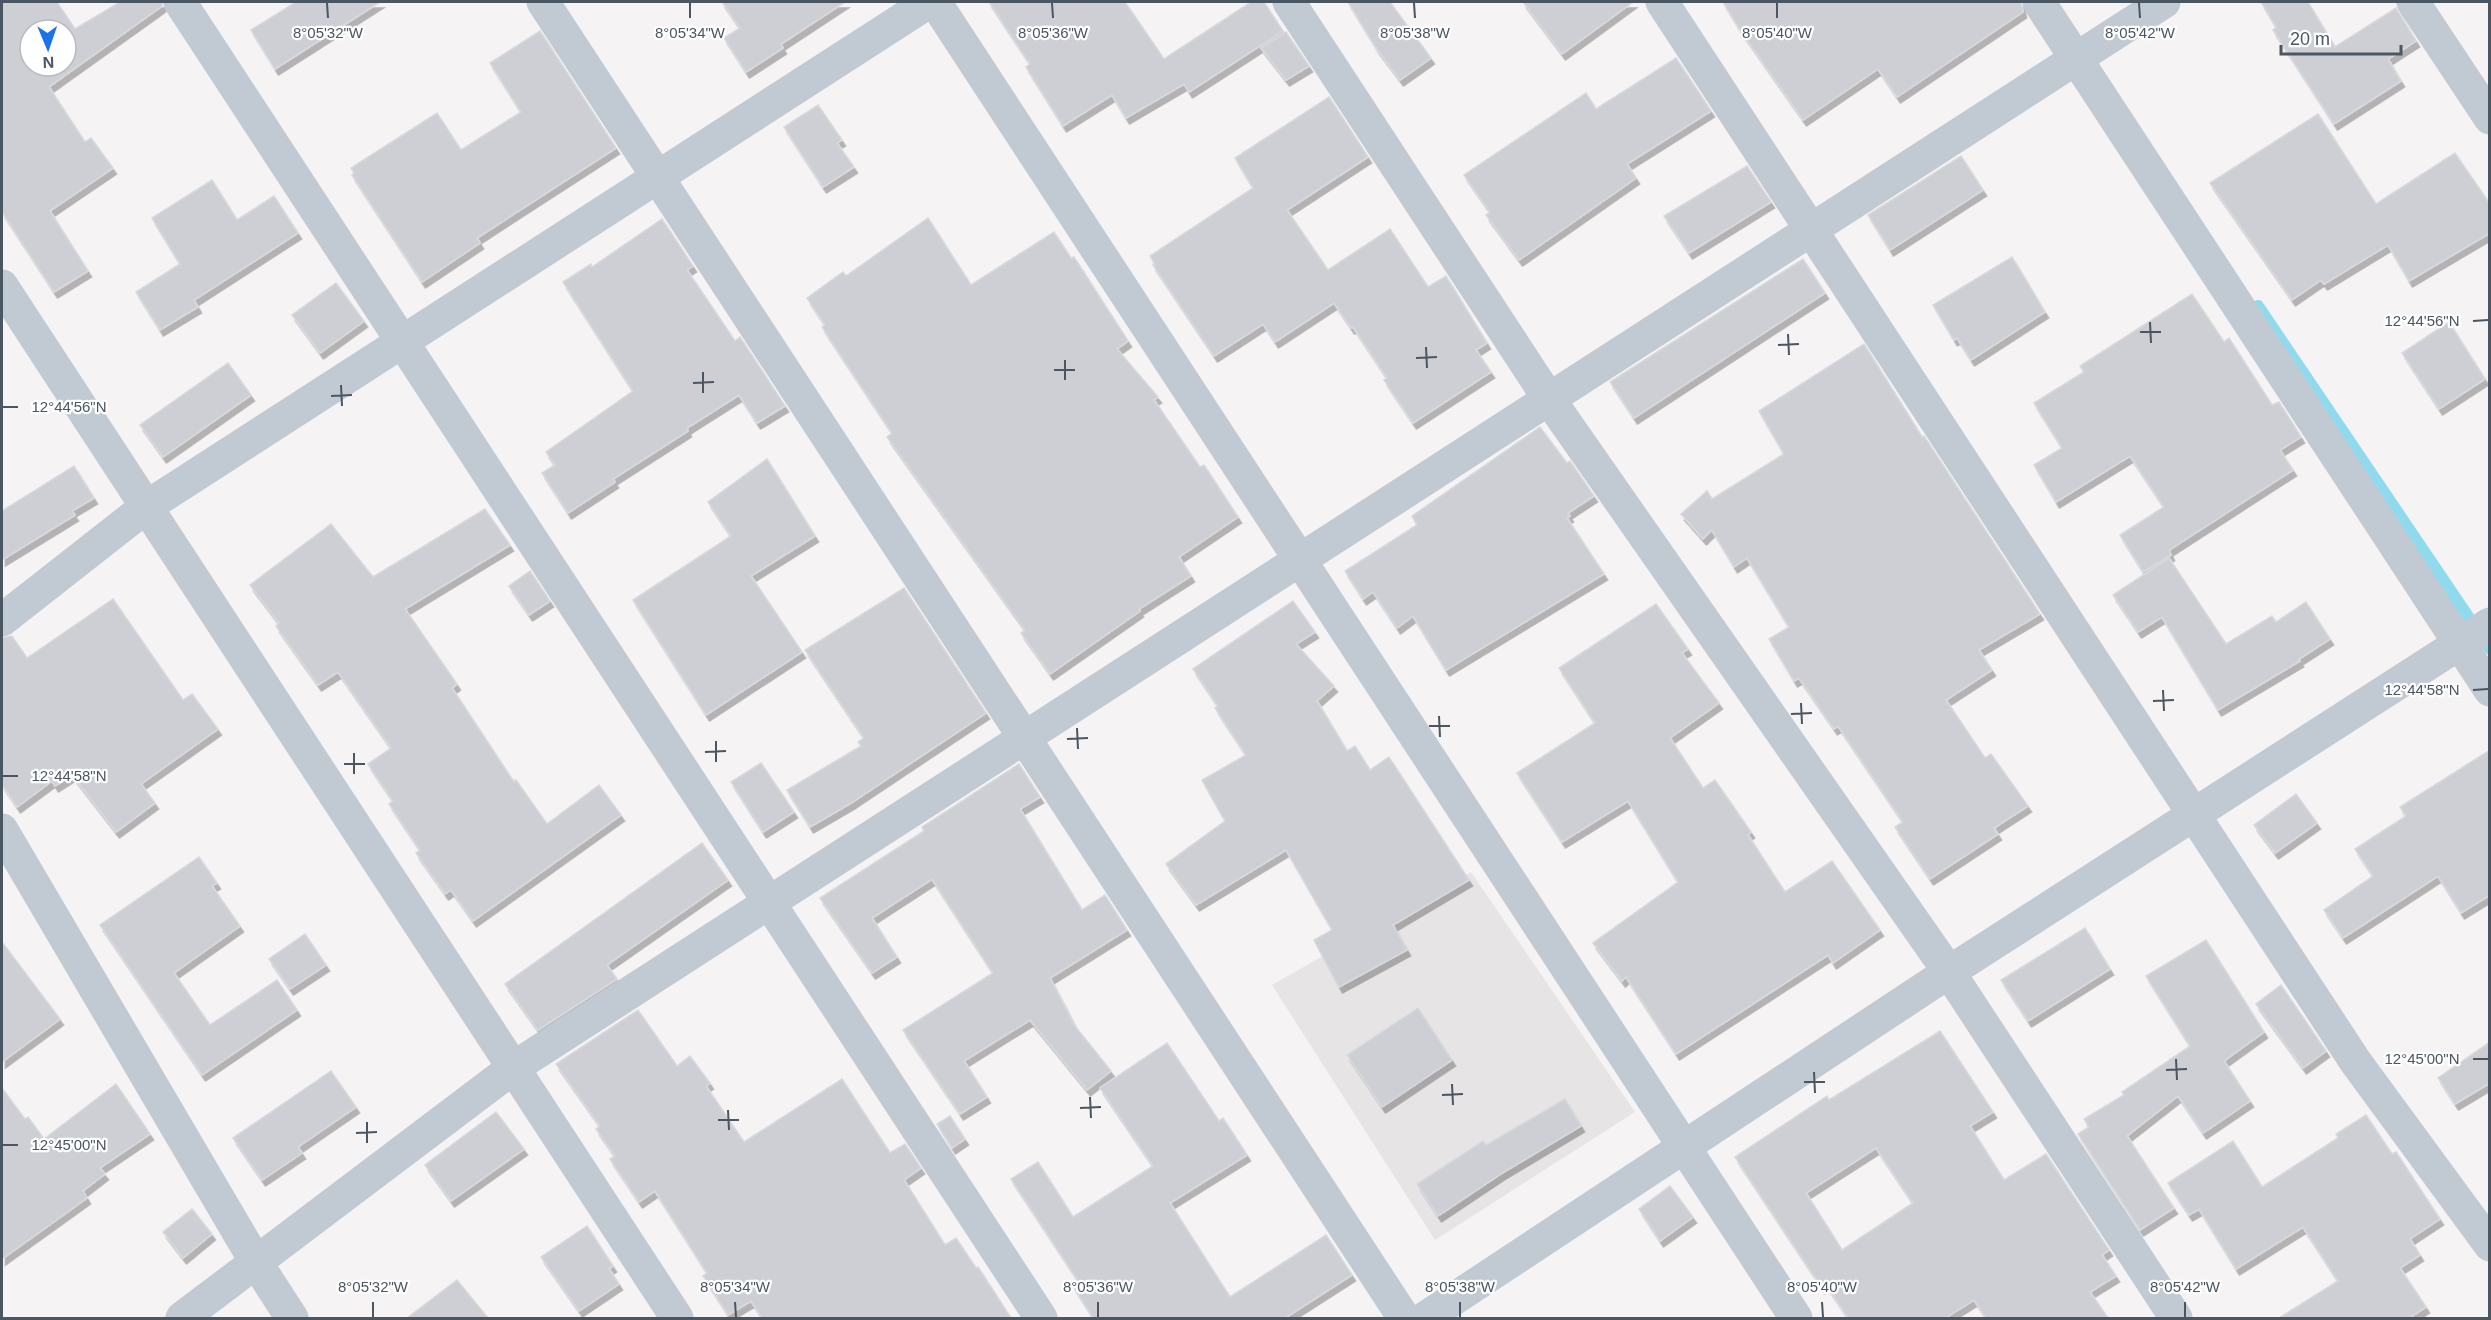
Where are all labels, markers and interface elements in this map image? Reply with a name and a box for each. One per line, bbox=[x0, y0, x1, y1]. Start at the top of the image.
north arrow bbox=[18, 18, 78, 78]
scale bar bbox=[2281, 18, 2401, 56]
text: 8°05'32"W bbox=[293, 24, 364, 41]
text: 8°05'34"W bbox=[655, 24, 726, 41]
text: 8°05'36"W bbox=[1018, 24, 1089, 41]
text: 8°05'38"W bbox=[1380, 24, 1451, 41]
text: 8°05'40"W bbox=[1742, 24, 1813, 41]
text: 8°05'42"W bbox=[2105, 24, 2176, 41]
text: 20 m bbox=[2290, 29, 2330, 49]
text: N bbox=[42, 54, 55, 71]
text: 12°44'56"N bbox=[2384, 312, 2460, 329]
text: 12°44'56"N bbox=[31, 398, 107, 415]
text: 12°44'58"N bbox=[2384, 681, 2460, 698]
text: 12°44'58"N bbox=[31, 767, 107, 784]
text: 12°45'00"N bbox=[2384, 1050, 2460, 1067]
text: 12°45'00"N bbox=[31, 1136, 107, 1153]
text: 8°05'32"W bbox=[338, 1278, 409, 1295]
text: 8°05'34"W bbox=[700, 1278, 771, 1295]
text: 8°05'36"W bbox=[1063, 1278, 1134, 1295]
text: 8°05'38"W bbox=[1425, 1278, 1496, 1295]
text: 8°05'40"W bbox=[1787, 1278, 1858, 1295]
text: 8°05'42"W bbox=[2150, 1278, 2221, 1295]

